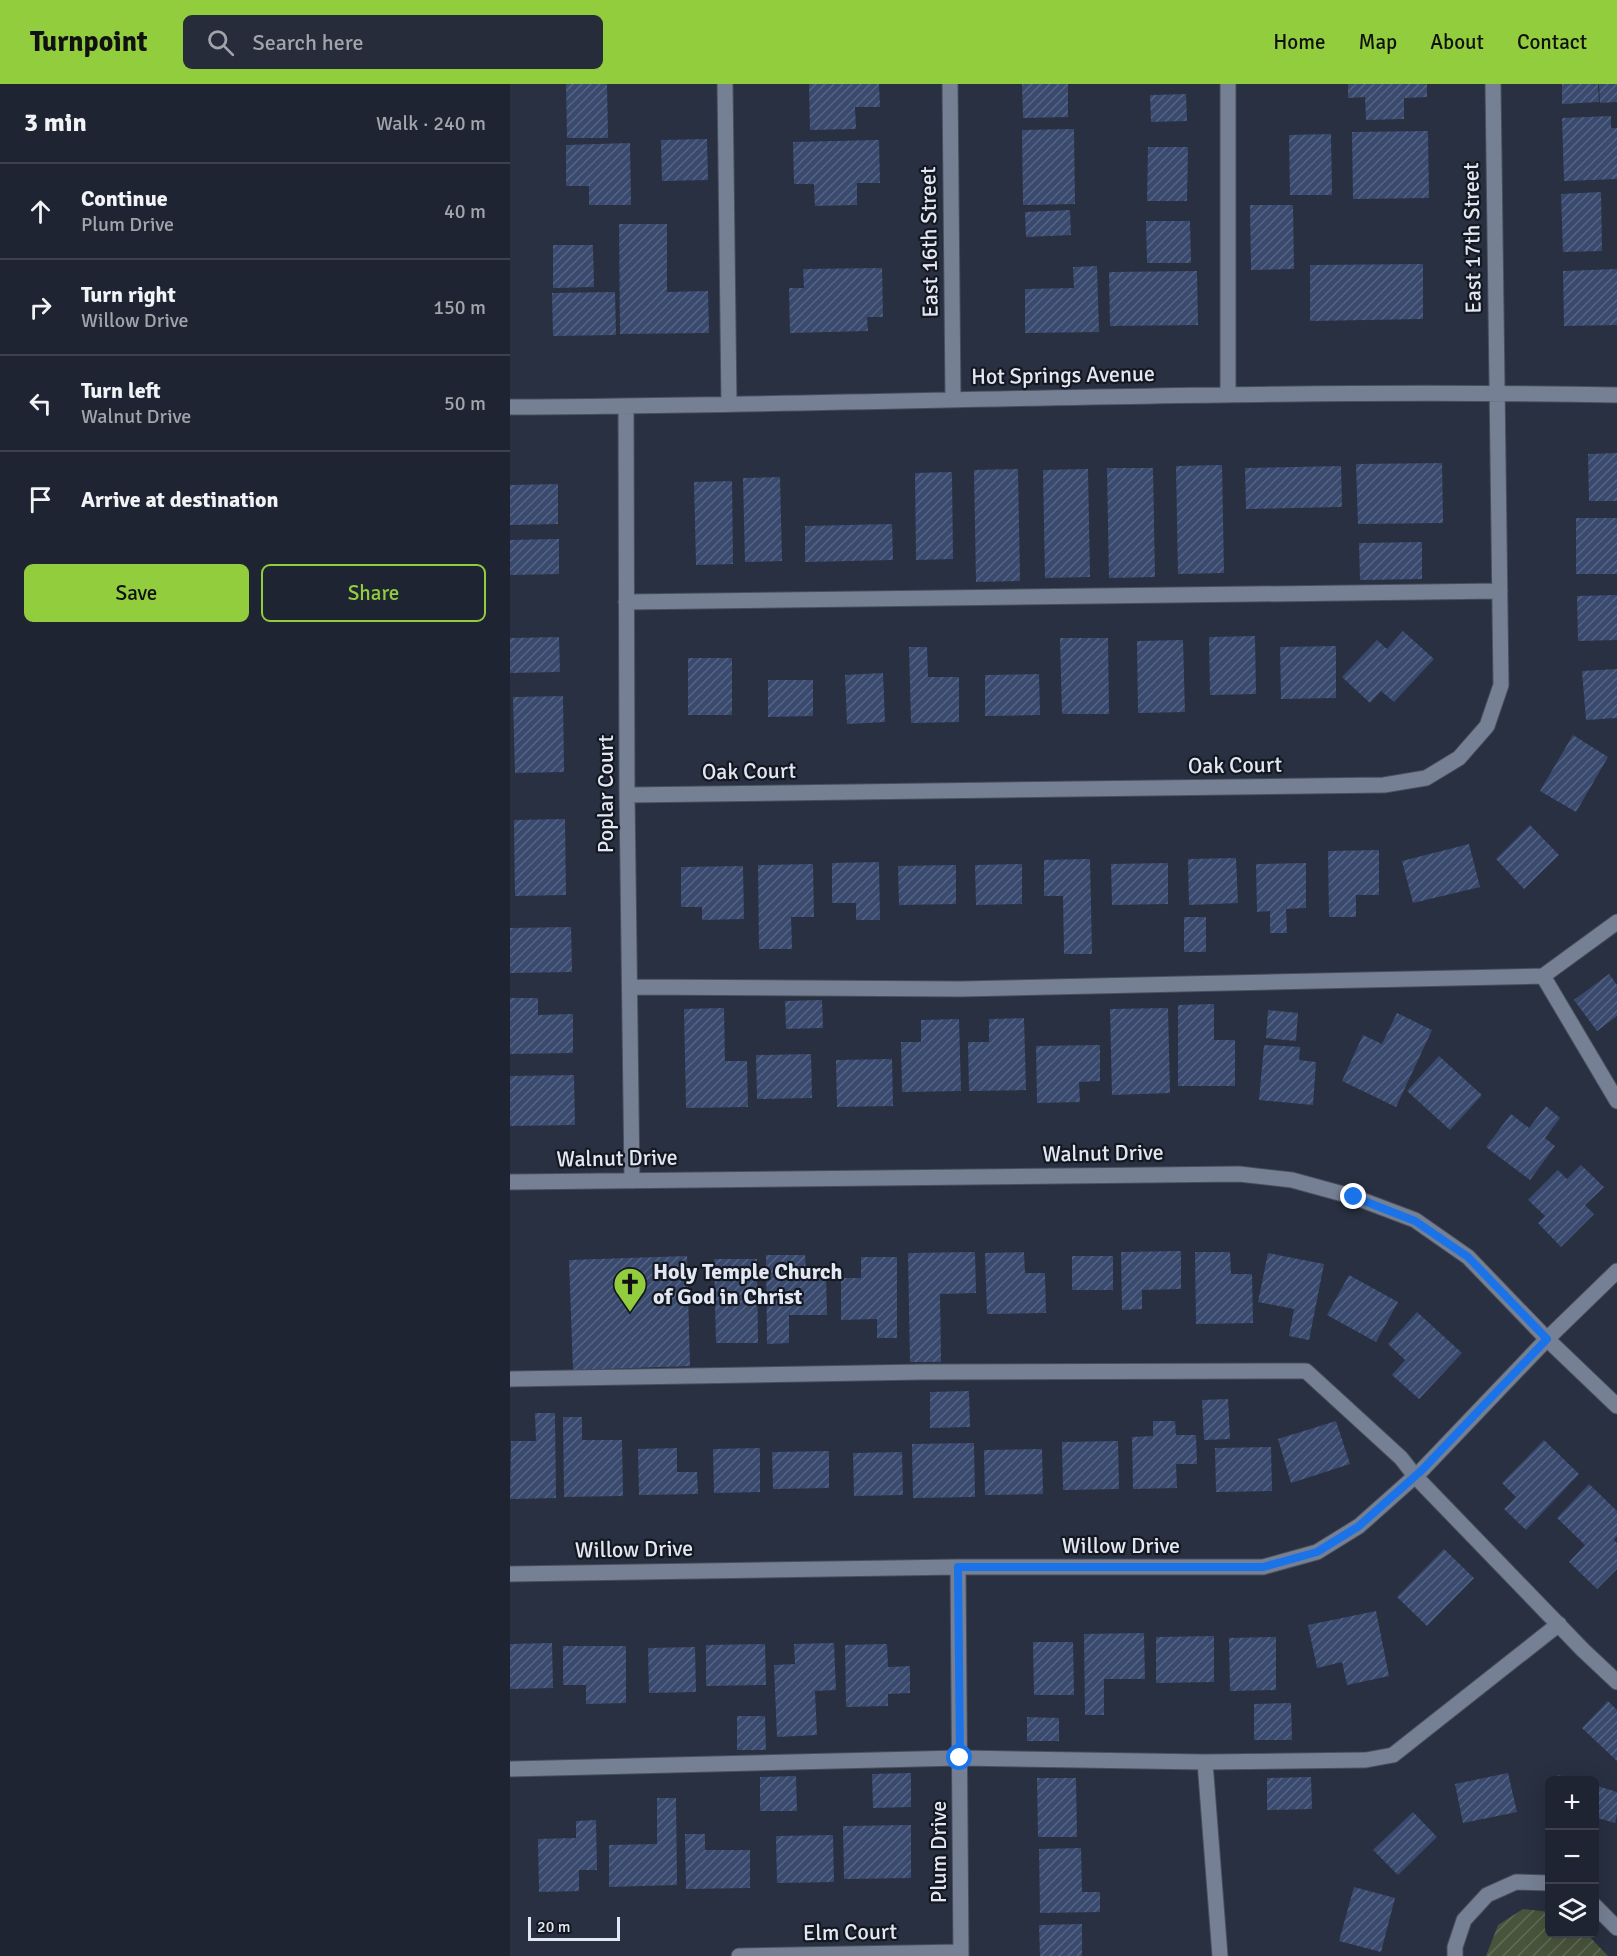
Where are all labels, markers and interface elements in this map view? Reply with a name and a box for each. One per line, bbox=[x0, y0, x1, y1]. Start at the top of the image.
search box bbox=[183, 15, 603, 69]
text: Turnpoint bbox=[30, 25, 147, 59]
icon: search bbox=[204, 26, 237, 59]
text: Search here bbox=[252, 29, 363, 56]
text: Home bbox=[1273, 29, 1326, 55]
text: Map bbox=[1359, 29, 1397, 55]
text: About bbox=[1430, 29, 1484, 55]
text: Contact bbox=[1517, 29, 1587, 55]
text: 3 min bbox=[24, 107, 87, 139]
text: Walk · 240 m bbox=[376, 111, 486, 136]
street label: East 17th Street bbox=[1457, 162, 1487, 314]
street label: East 16th Street bbox=[914, 166, 944, 318]
text: Continue bbox=[81, 185, 168, 212]
icon: ahead bbox=[24, 195, 57, 228]
text: 40 m bbox=[444, 199, 486, 224]
text: Plum Drive bbox=[81, 212, 174, 237]
text: Turn right bbox=[81, 281, 176, 308]
icon: right bbox=[24, 291, 57, 324]
text: 150 m bbox=[433, 295, 486, 320]
text: Willow Drive bbox=[81, 308, 189, 333]
street label: Hot Springs Avenue bbox=[971, 360, 1155, 390]
text: Turn left bbox=[81, 377, 161, 404]
icon: left bbox=[24, 387, 57, 420]
text: 50 m bbox=[444, 391, 486, 416]
text: Walnut Drive bbox=[81, 404, 191, 429]
icon: arrive bbox=[24, 483, 57, 516]
text: Arrive at destination bbox=[81, 486, 278, 513]
button: Save bbox=[24, 564, 249, 622]
button: Share bbox=[261, 564, 486, 622]
street label: Poplar Court bbox=[592, 734, 619, 853]
street label: Oak Court bbox=[1188, 751, 1283, 779]
street label: Oak Court bbox=[702, 757, 797, 785]
street label: Walnut Drive bbox=[1042, 1138, 1164, 1168]
street label: Walnut Drive bbox=[556, 1143, 678, 1173]
route end bbox=[1340, 1183, 1366, 1209]
place label: Holy Temple Church of God in Christ bbox=[653, 1258, 843, 1310]
church icon: Holy Temple Church of God in Christ bbox=[612, 1266, 648, 1313]
street label: Willow Drive bbox=[1062, 1532, 1180, 1559]
street label: Willow Drive bbox=[575, 1534, 693, 1564]
route start bbox=[946, 1744, 972, 1770]
map controls bbox=[1545, 1776, 1599, 1938]
button: + bbox=[1545, 1776, 1599, 1830]
street label: Plum Drive bbox=[925, 1801, 952, 1903]
button: − bbox=[1545, 1830, 1599, 1884]
button: layers bbox=[1545, 1884, 1599, 1938]
scale bar bbox=[528, 1914, 620, 1942]
text: 20 m bbox=[537, 1917, 571, 1937]
street label: Elm Court bbox=[803, 1918, 898, 1946]

